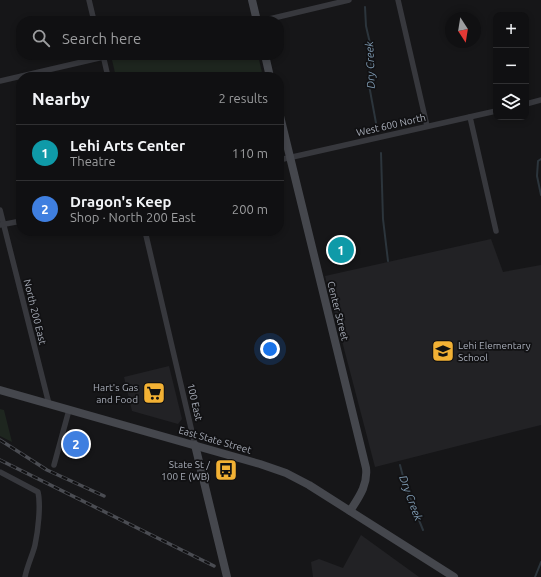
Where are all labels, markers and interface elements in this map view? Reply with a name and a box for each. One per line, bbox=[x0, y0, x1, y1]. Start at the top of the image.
north arrow bbox=[445, 12, 481, 48]
map controls bbox=[493, 12, 529, 120]
button: + bbox=[493, 12, 529, 48]
search box bbox=[16, 16, 284, 60]
icon: search bbox=[30, 27, 52, 49]
text: Search here bbox=[62, 30, 141, 47]
water label: Dry Creek bbox=[363, 41, 377, 89]
button: − bbox=[493, 48, 529, 84]
button: layers bbox=[493, 84, 529, 120]
text: Nearby bbox=[32, 89, 90, 108]
text: 2 results bbox=[218, 91, 268, 105]
street label: West 600 North bbox=[355, 112, 427, 138]
text: Lehi Arts Center bbox=[70, 137, 185, 154]
text: 1 bbox=[41, 146, 49, 160]
text: 110 m bbox=[232, 146, 268, 160]
text: Theatre bbox=[70, 154, 116, 168]
text: Dragon's Keep bbox=[70, 193, 172, 210]
text: 2 bbox=[41, 202, 49, 216]
text: 200 m bbox=[232, 202, 268, 216]
text: Shop · North 200 East bbox=[70, 210, 196, 224]
pin: 1 bbox=[328, 235, 354, 265]
street label: North 200 East bbox=[22, 278, 48, 346]
street label: Center Street bbox=[325, 280, 351, 342]
school or university icon: Lehi Elementary School bbox=[430, 338, 456, 364]
your location bbox=[260, 339, 280, 359]
place label: Lehi Elementary School bbox=[458, 340, 531, 363]
supermarket icon: Hart's Gas and Food bbox=[141, 380, 167, 406]
place label: Hart's Gas and Food bbox=[93, 382, 138, 405]
street label: 100 East bbox=[185, 382, 205, 422]
street label: East State Street bbox=[177, 424, 253, 456]
pin: 2 bbox=[63, 429, 89, 459]
bus stop icon: State St / 100 E (WB) bbox=[213, 457, 239, 483]
place label: State St / 100 E (WB) bbox=[161, 459, 210, 482]
water label: Dry Creek bbox=[397, 474, 425, 523]

